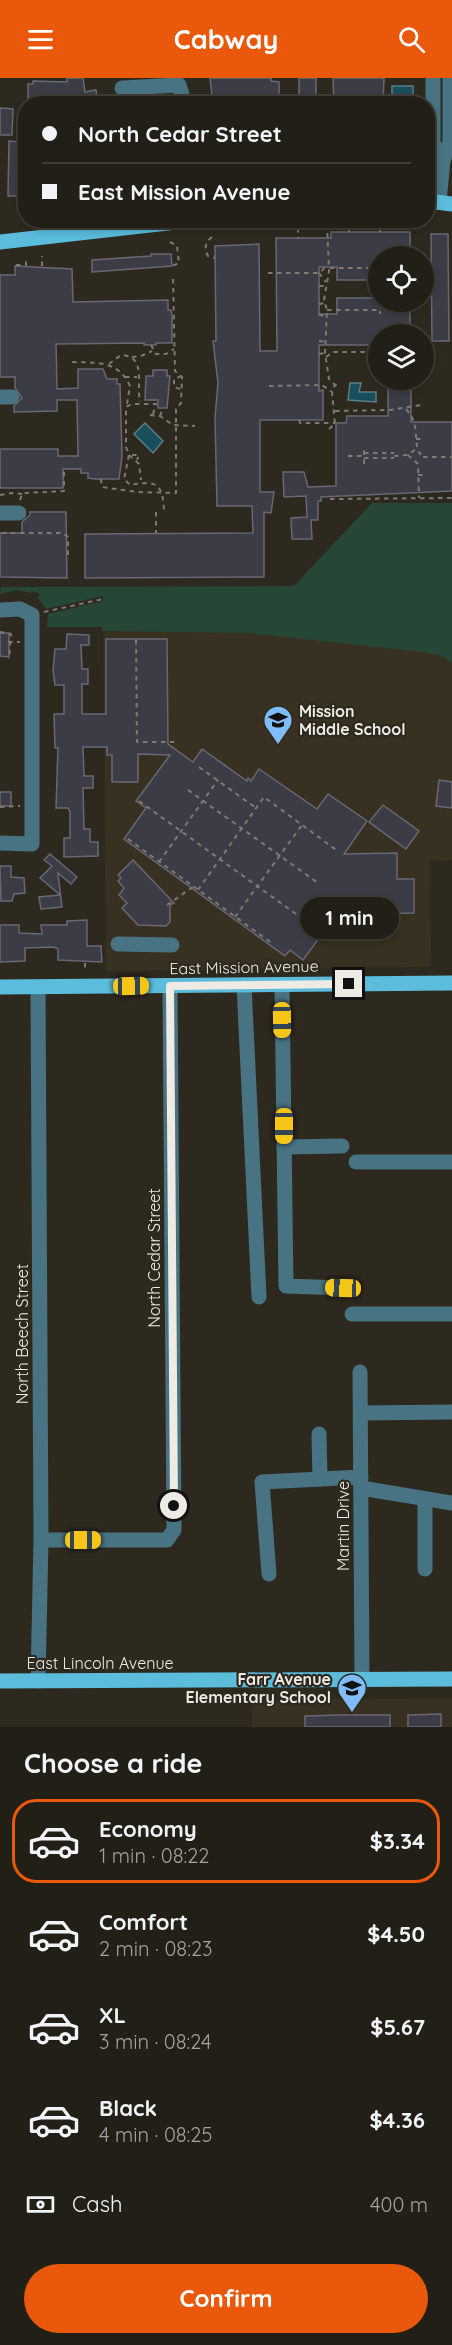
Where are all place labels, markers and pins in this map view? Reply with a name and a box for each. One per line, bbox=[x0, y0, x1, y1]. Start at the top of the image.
place label: Mission Middle School bbox=[299, 701, 406, 739]
school or university icon: Mission Middle School bbox=[262, 704, 294, 746]
place label: Farr Avenue Elementary School bbox=[186, 1669, 331, 1707]
school or university icon: Farr Avenue Elementary School bbox=[336, 1672, 368, 1714]

